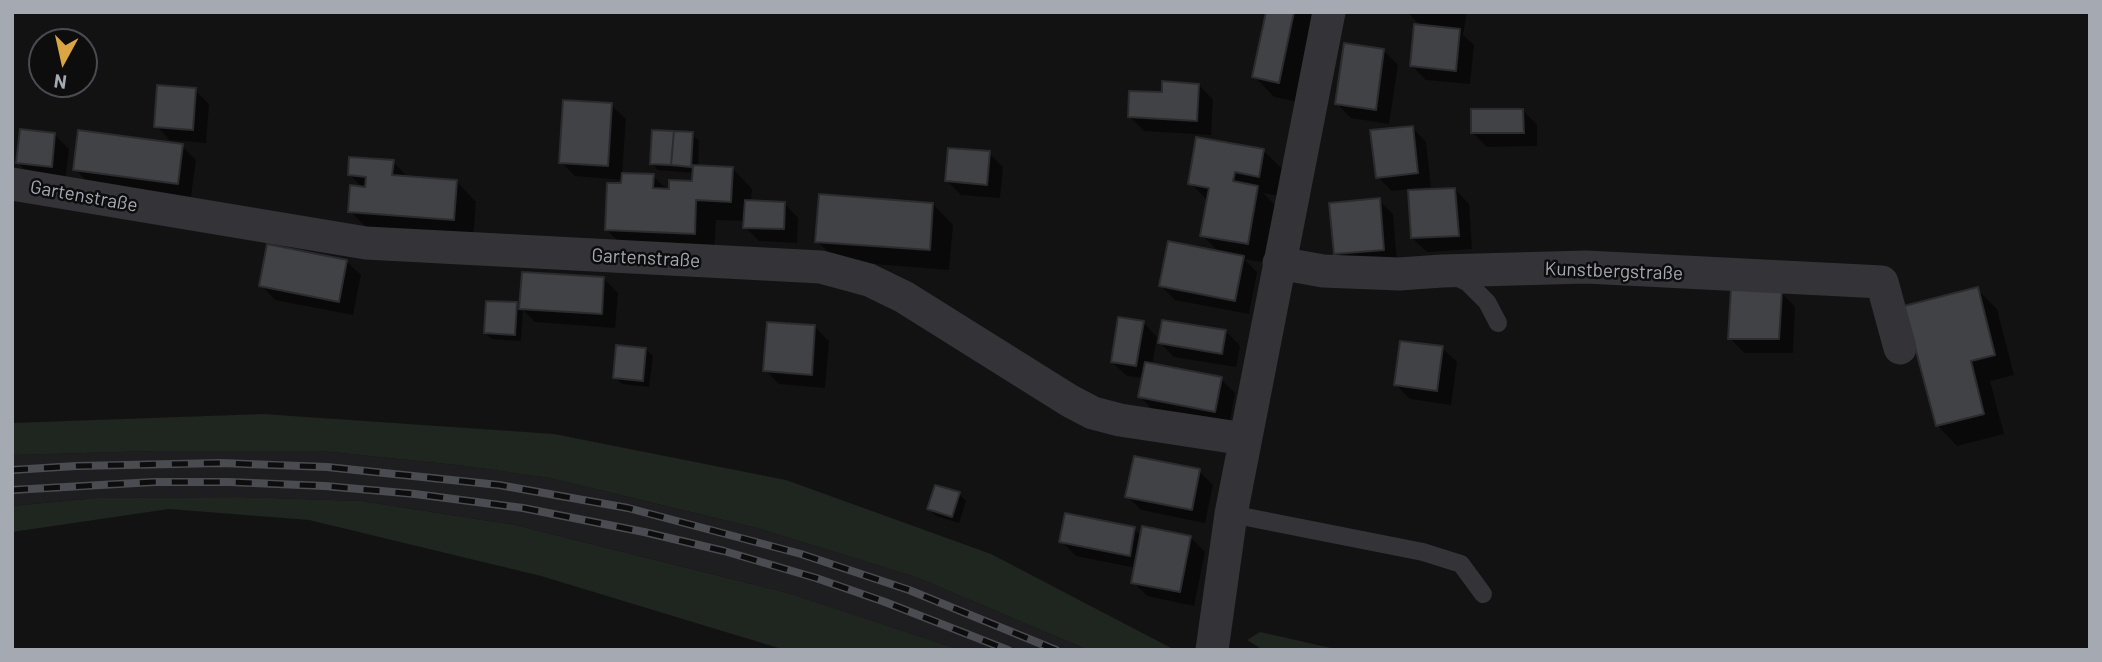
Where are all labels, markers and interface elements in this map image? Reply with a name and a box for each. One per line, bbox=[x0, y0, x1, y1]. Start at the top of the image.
north arrow bbox=[28, 28, 98, 98]
text: N bbox=[52, 70, 68, 95]
street label: Gartenstraße bbox=[28, 175, 140, 217]
street label: Gartenstraße bbox=[591, 244, 701, 272]
street label: Kunstbergstraße bbox=[1544, 257, 1684, 285]

